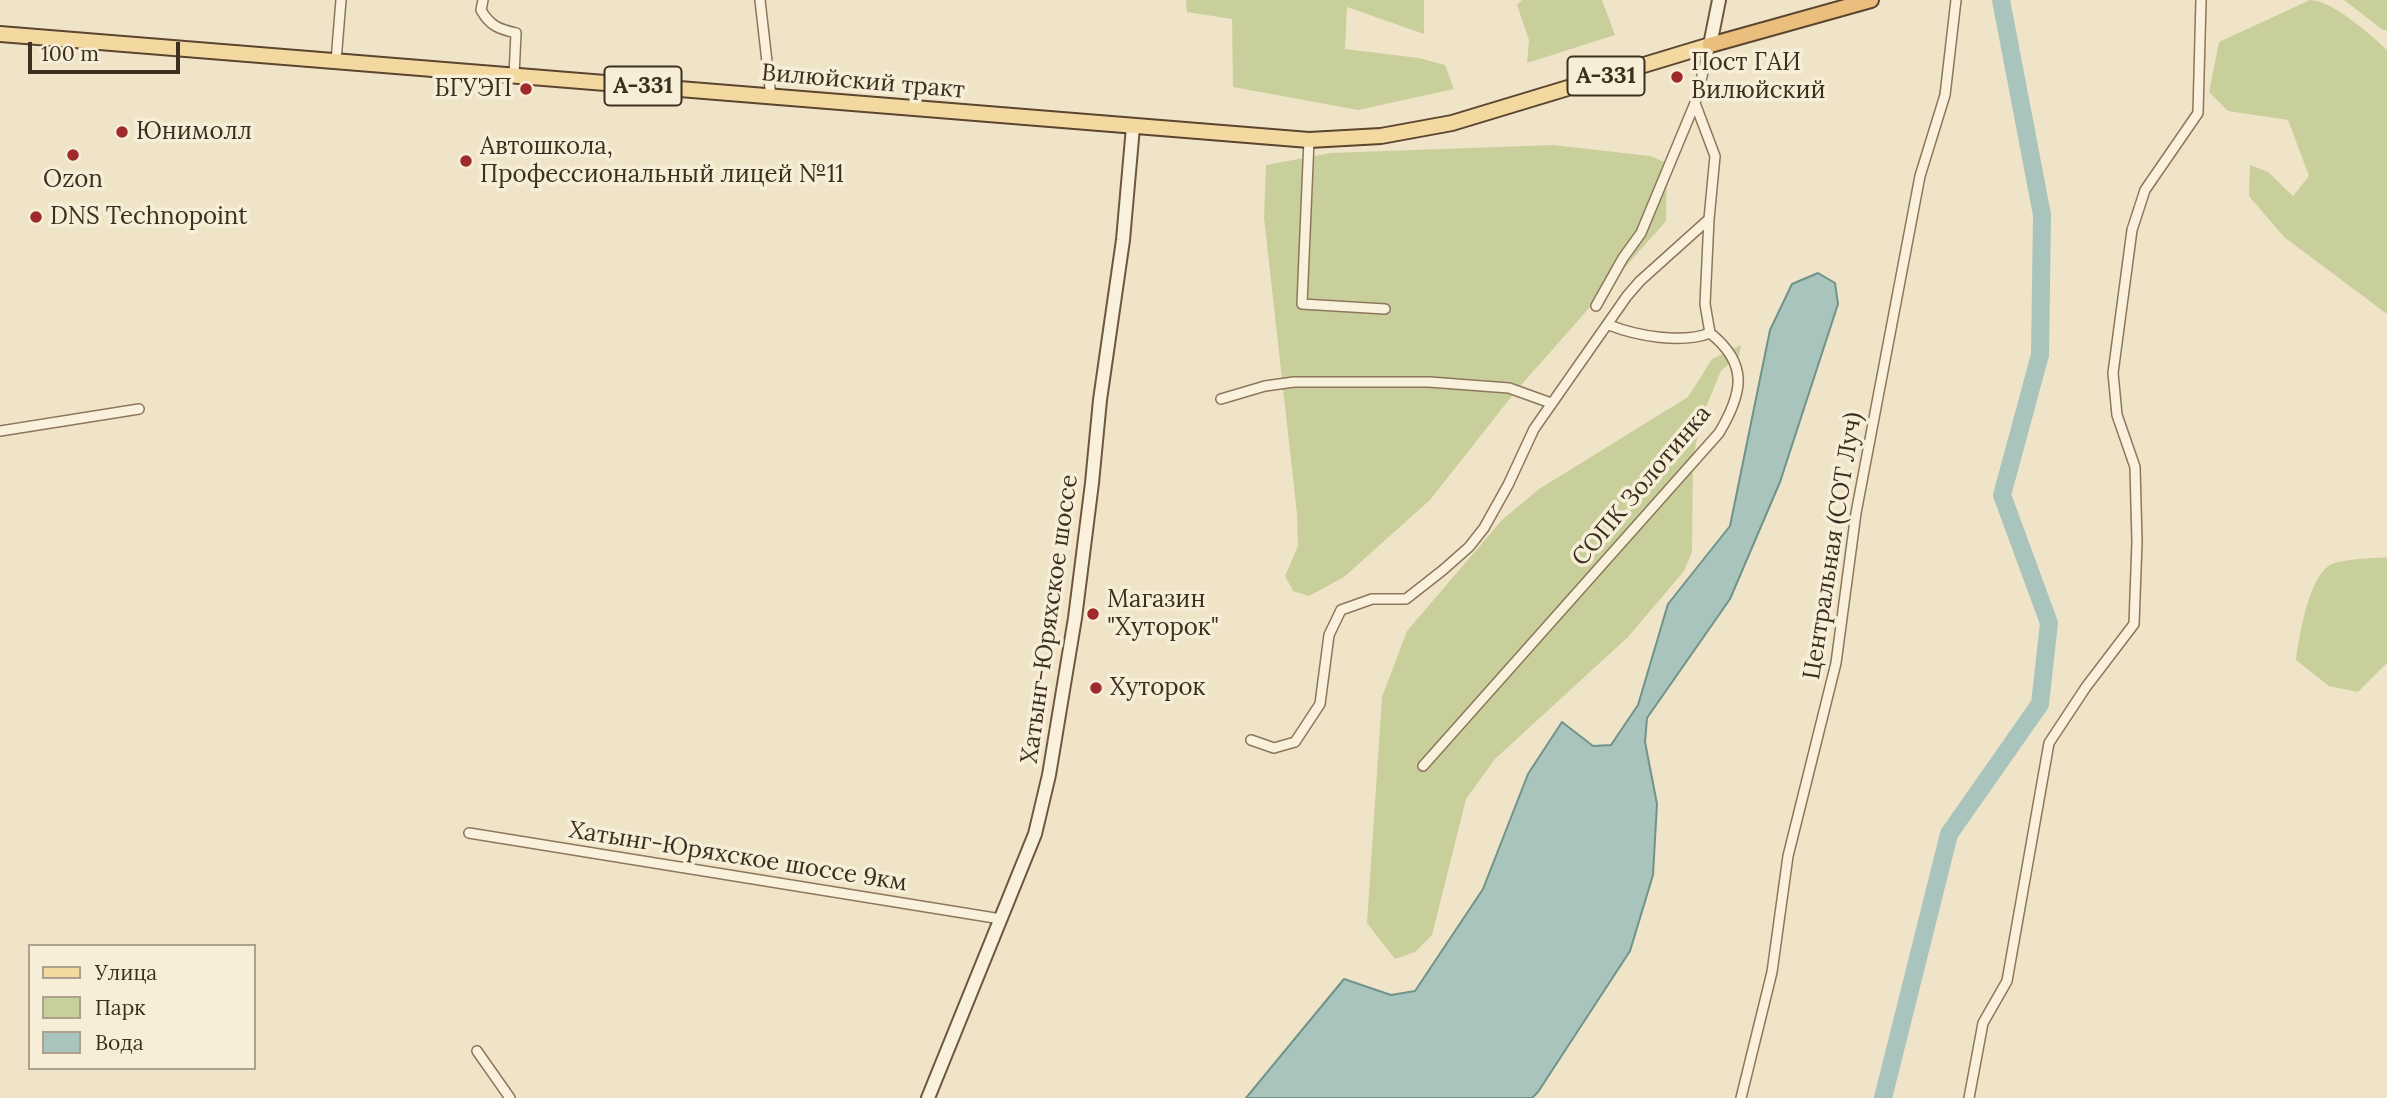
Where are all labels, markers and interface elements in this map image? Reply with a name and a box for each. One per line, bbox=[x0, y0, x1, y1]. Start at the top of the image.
scale bar bbox=[32, 28, 184, 72]
text: 100 m bbox=[41, 40, 99, 67]
place label: Пост ГАИ Вилюйский bbox=[1691, 49, 1826, 105]
road number: А-331 bbox=[1568, 57, 1644, 96]
street label: Вилюйский тракт bbox=[760, 59, 966, 105]
road number: А-331 bbox=[604, 66, 682, 106]
marker: Пост ГАИ Вилюйский bbox=[1669, 69, 1685, 85]
place label: БГУЭП bbox=[435, 75, 512, 103]
marker: БГУЭП bbox=[518, 81, 534, 97]
place label: Юнимолл bbox=[136, 118, 252, 146]
marker: Юнимолл bbox=[114, 124, 130, 140]
place label: Автошкола, Профессиональный лицей №11 bbox=[480, 133, 844, 189]
marker: Ozon bbox=[65, 147, 81, 163]
marker: Автошкола, Профессиональный лицей №11 bbox=[458, 153, 474, 169]
place label: Ozon bbox=[43, 166, 103, 194]
place label: DNS Technopoint bbox=[50, 203, 247, 231]
marker: DNS Technopoint bbox=[28, 209, 44, 225]
street label: СОПК Золотинка bbox=[1566, 400, 1718, 572]
street label: Центральная (СОТ Луч) bbox=[1798, 410, 1868, 682]
street label: Хатынг-Юряхское шоссе bbox=[1015, 473, 1085, 765]
place label: Магазин "Хуторок" bbox=[1107, 586, 1219, 642]
marker: Магазин "Хуторок" bbox=[1085, 606, 1101, 622]
place label: Хуторок bbox=[1110, 674, 1205, 702]
marker: Хуторок bbox=[1088, 680, 1104, 696]
street label: Хатынг-Юряхское шоссе 9км bbox=[567, 816, 909, 898]
legend bbox=[28, 944, 256, 1070]
text: Улица bbox=[95, 959, 157, 986]
text: Парк bbox=[95, 994, 145, 1021]
text: Вода bbox=[95, 1029, 144, 1056]

